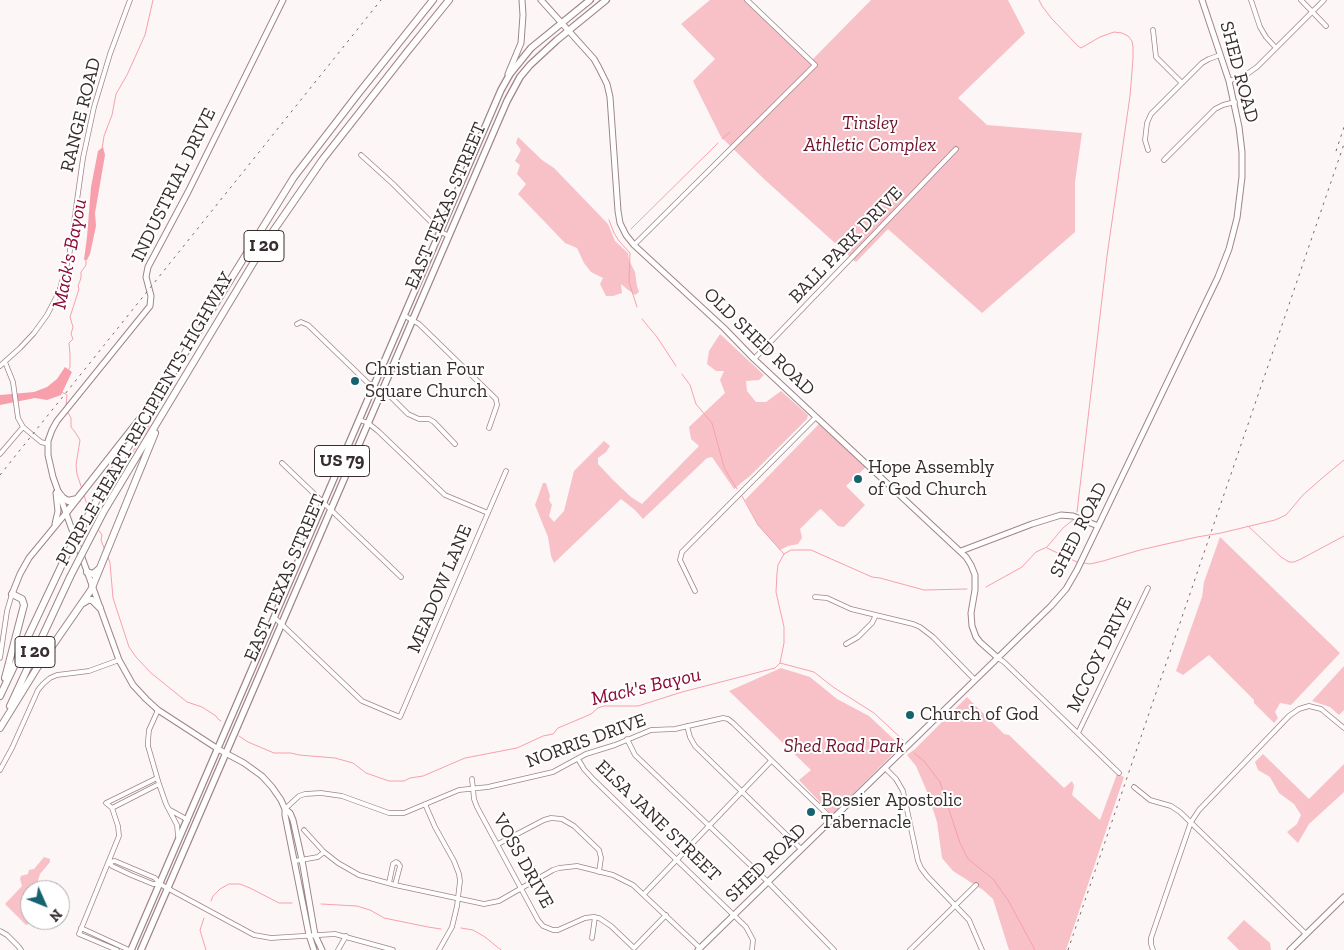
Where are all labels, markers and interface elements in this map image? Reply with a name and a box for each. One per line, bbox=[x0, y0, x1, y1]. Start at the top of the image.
street label: SHED ROAD bbox=[1215, 19, 1263, 125]
street label: RANGE ROAD bbox=[56, 55, 106, 175]
street label: INDUSTRIAL DRIVE bbox=[127, 104, 221, 266]
park label: Tinsley Athletic Complex bbox=[804, 113, 936, 157]
street label: EAST TEXAS STREET bbox=[401, 119, 491, 293]
street label: BALL PARK DRIVE bbox=[785, 182, 907, 308]
water label: Mack's Bayou bbox=[48, 197, 92, 311]
road number: I 20 bbox=[244, 230, 284, 262]
street label: PURPLE HEART RECIPIENTS HIGHWAY bbox=[51, 268, 239, 570]
street label: OLD SHED ROAD bbox=[699, 283, 819, 401]
place label: Christian Four Square Church bbox=[365, 359, 487, 403]
marker: Christian Four Square Church bbox=[349, 375, 361, 387]
road number: US 79 bbox=[314, 446, 370, 476]
place label: Hope Assembly of God Church bbox=[868, 457, 994, 501]
marker: Hope Assembly of God Church bbox=[852, 473, 864, 485]
street label: SHED ROAD bbox=[1045, 479, 1113, 581]
street label: EAST TEXAS STREET bbox=[240, 491, 330, 665]
street label: MEADOW LANE bbox=[403, 521, 477, 657]
street label: MCCOY DRIVE bbox=[1062, 594, 1138, 716]
road number: I 20 bbox=[15, 636, 55, 668]
water label: Mack's Bayou bbox=[589, 663, 703, 711]
place label: Church of God bbox=[920, 704, 1039, 726]
street label: NORRIS DRIVE bbox=[523, 709, 649, 773]
marker: Church of God bbox=[904, 709, 916, 721]
park label: Shed Road Park bbox=[784, 736, 904, 758]
street label: ELSA JANE STREET bbox=[591, 755, 725, 887]
place label: Bossier Apostolic Tabernacle bbox=[821, 790, 962, 834]
marker: Bossier Apostolic Tabernacle bbox=[805, 806, 817, 818]
street label: VOSS DRIVE bbox=[488, 810, 558, 912]
street label: SHED ROAD bbox=[721, 819, 811, 907]
north arrow bbox=[20, 880, 70, 930]
text: N bbox=[46, 905, 65, 925]

